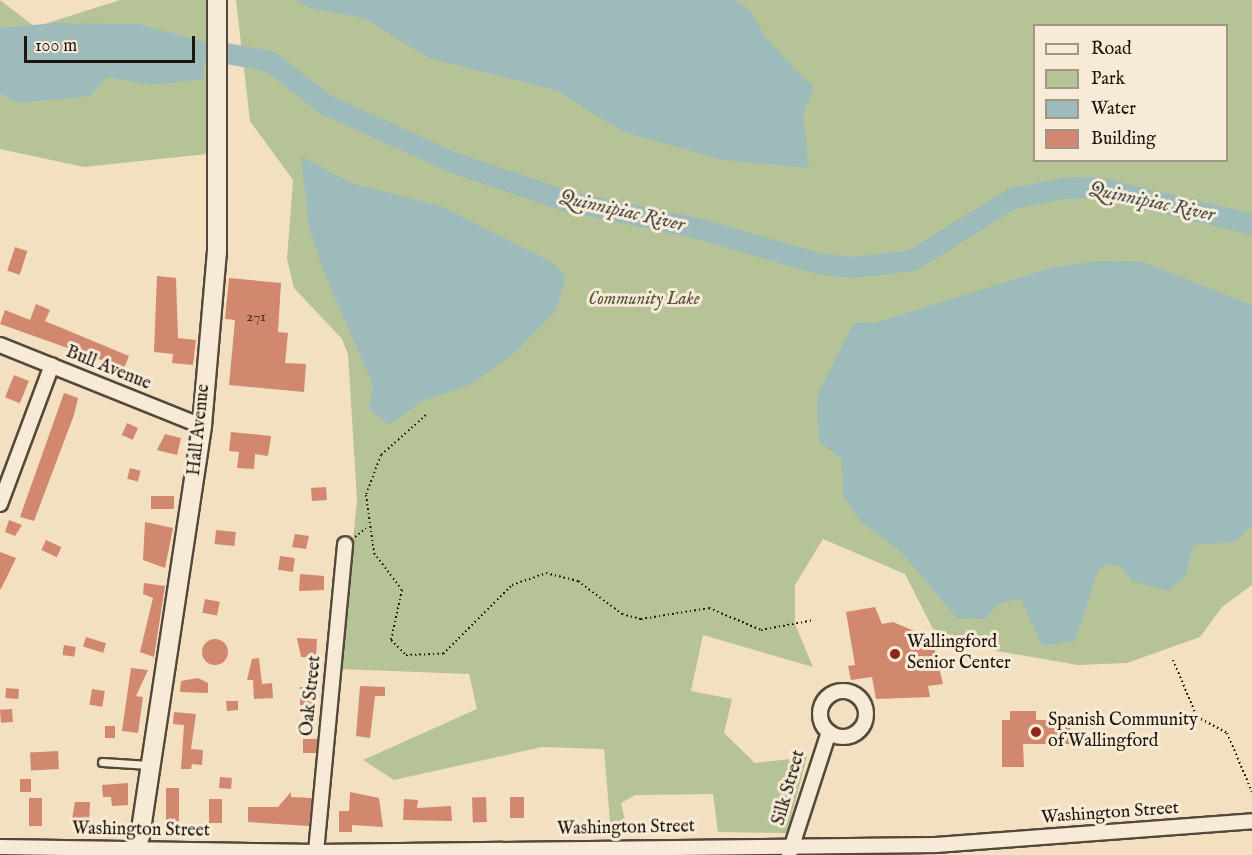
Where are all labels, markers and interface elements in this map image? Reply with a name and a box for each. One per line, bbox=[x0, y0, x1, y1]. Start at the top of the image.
scale bar bbox=[27, 24, 198, 62]
legend bbox=[1033, 24, 1228, 162]
text: 100 m bbox=[35, 35, 77, 58]
text: Road bbox=[1091, 38, 1132, 61]
text: Park bbox=[1091, 68, 1125, 91]
text: Water bbox=[1091, 98, 1136, 121]
text: Building bbox=[1091, 128, 1156, 151]
water label: Quinnipiac River bbox=[1087, 177, 1217, 227]
water label: Quinnipiac River bbox=[557, 185, 687, 237]
park label: Community Lake bbox=[588, 289, 700, 311]
house number: 271 bbox=[246, 308, 266, 326]
street label: Bull Avenue bbox=[62, 342, 154, 396]
street label: Hall Avenue bbox=[184, 383, 216, 477]
place label: Wallingford Senior Center bbox=[907, 633, 1011, 676]
marker: Wallingford Senior Center bbox=[888, 647, 902, 661]
street label: Oak Street bbox=[297, 655, 327, 737]
place label: Spanish Community of Wallingford bbox=[1048, 711, 1198, 754]
marker: Spanish Community of Wallingford bbox=[1029, 725, 1043, 739]
street label: Silk Street bbox=[769, 748, 811, 828]
street label: Washington Street bbox=[1040, 798, 1180, 830]
street label: Washington Street bbox=[557, 817, 695, 841]
street label: Washington Street bbox=[72, 819, 210, 843]

